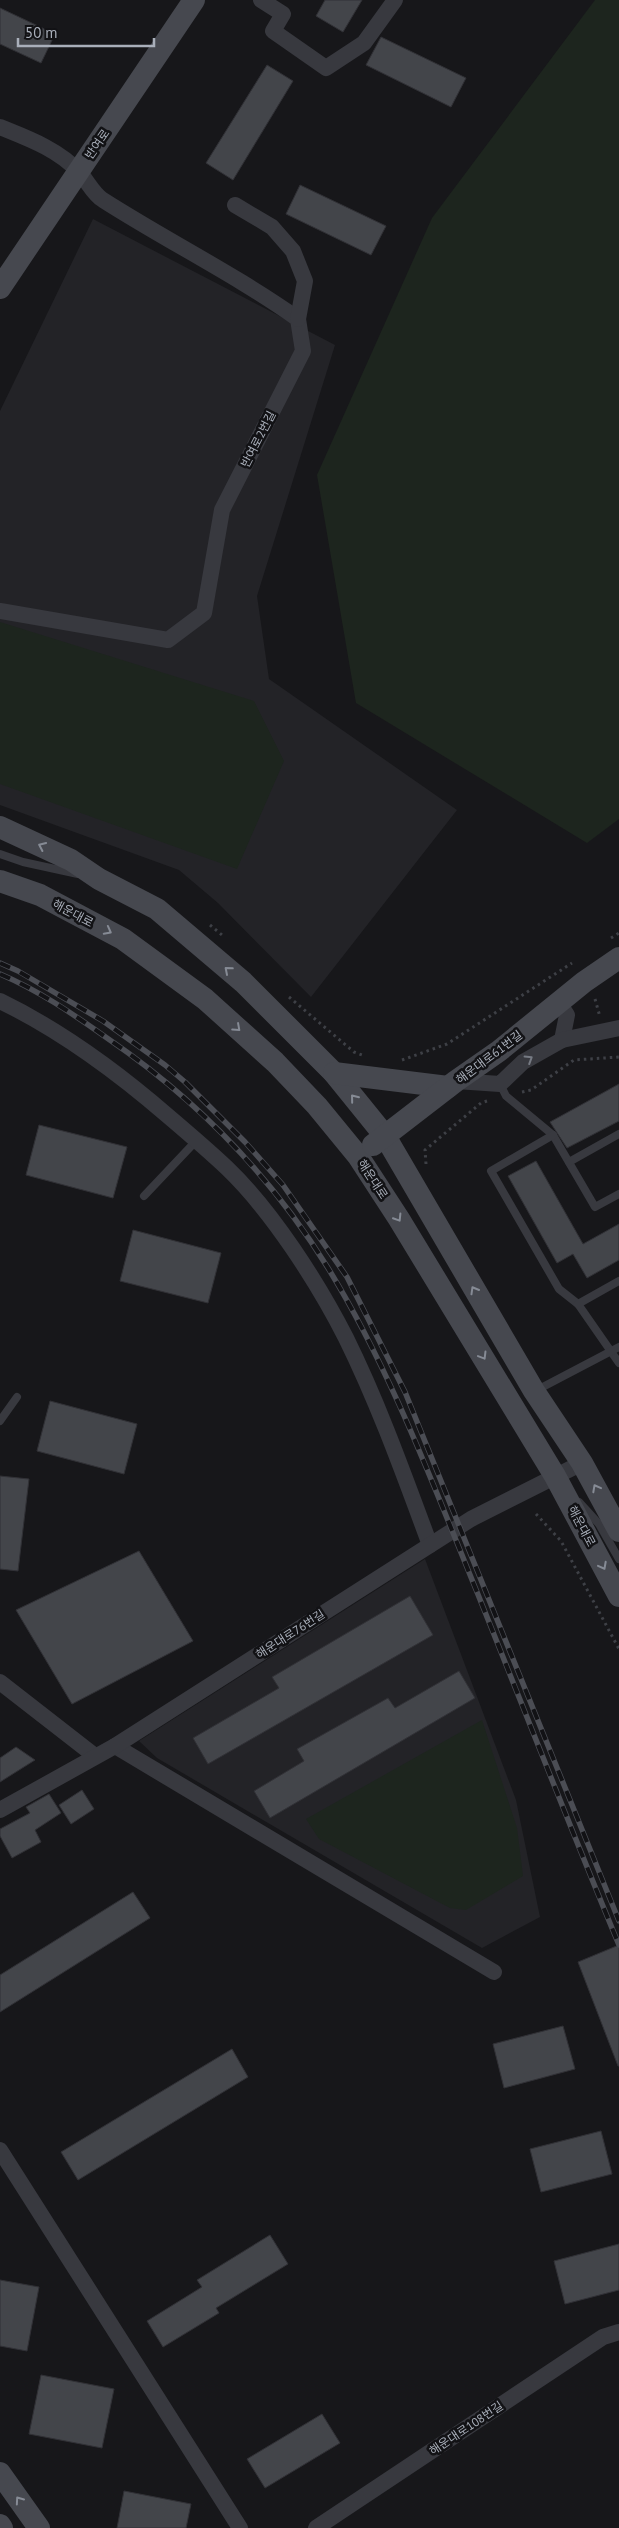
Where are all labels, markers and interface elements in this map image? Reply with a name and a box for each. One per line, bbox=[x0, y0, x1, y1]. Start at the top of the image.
scale bar bbox=[18, 15, 154, 47]
text: 50 m bbox=[25, 23, 58, 42]
street label: 반여로 bbox=[81, 126, 113, 162]
street label: 반여로2번길 bbox=[237, 408, 279, 470]
one-way arrow bbox=[38, 842, 47, 852]
street label: 해운대로 bbox=[50, 896, 96, 930]
one-way arrow bbox=[102, 925, 111, 935]
one-way arrow bbox=[225, 967, 234, 976]
one-way arrow bbox=[232, 1022, 241, 1031]
street label: 해운대로61번길 bbox=[453, 1027, 525, 1087]
one-way arrow bbox=[524, 1056, 533, 1066]
one-way arrow bbox=[351, 1095, 359, 1104]
street label: 해운대로 bbox=[355, 1156, 391, 1202]
one-way arrow bbox=[392, 1212, 402, 1221]
one-way arrow bbox=[471, 1287, 481, 1296]
one-way arrow bbox=[476, 1351, 486, 1360]
one-way arrow bbox=[592, 1485, 602, 1494]
street label: 해운대로 bbox=[565, 1503, 599, 1549]
one-way arrow bbox=[597, 1560, 607, 1569]
street label: 해운대로76번길 bbox=[253, 1606, 327, 1662]
street label: 해운대로108번길 bbox=[426, 2398, 506, 2458]
one-way arrow bbox=[16, 2496, 25, 2506]

